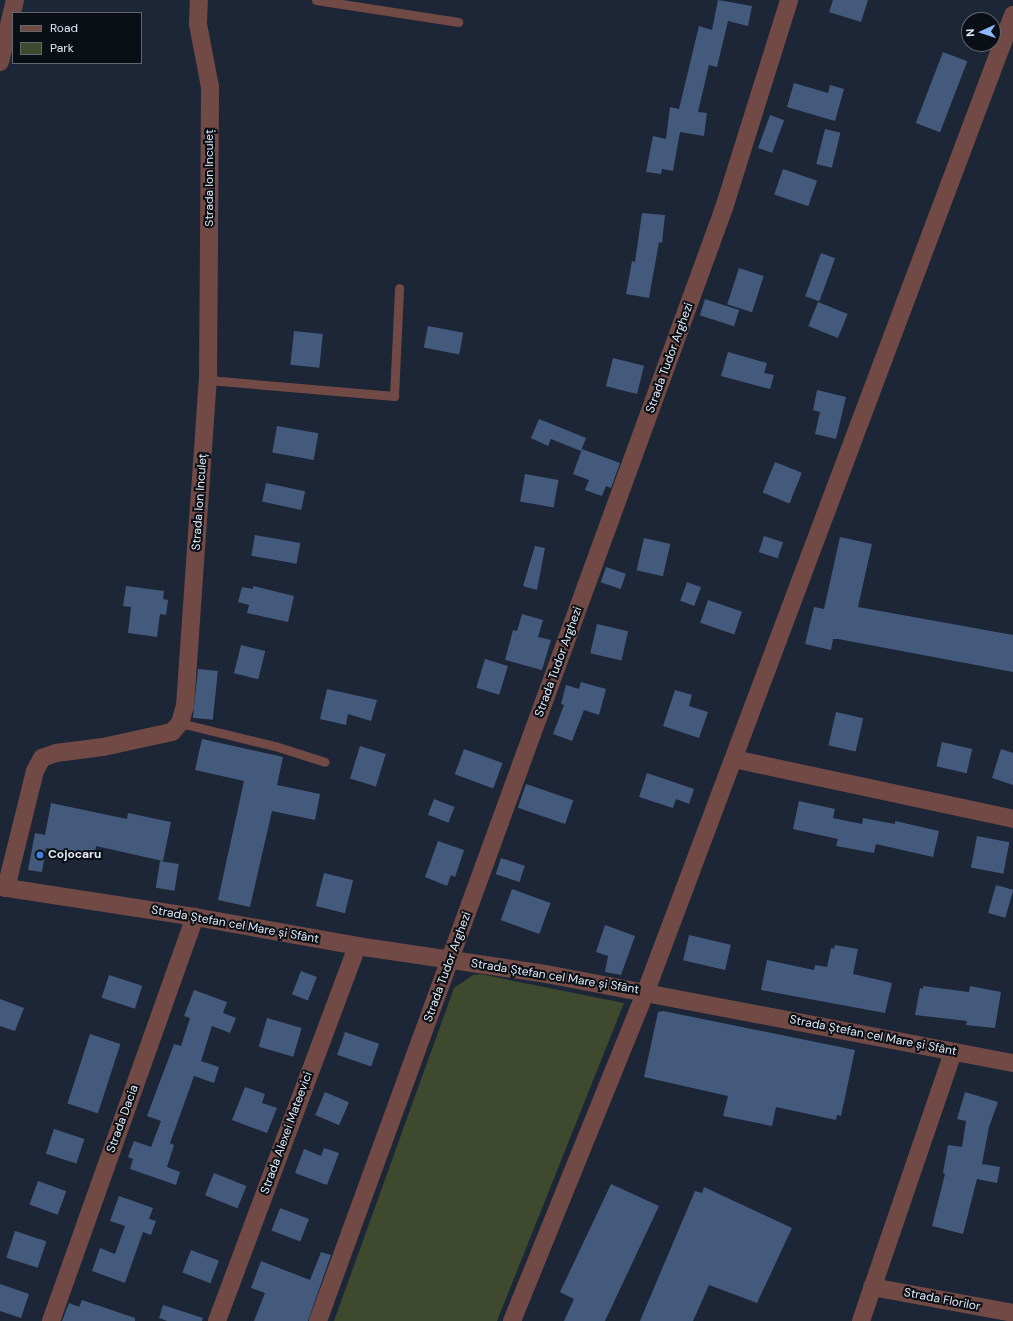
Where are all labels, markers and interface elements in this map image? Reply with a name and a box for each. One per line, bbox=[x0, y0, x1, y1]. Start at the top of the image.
legend bbox=[12, 12, 142, 64]
north arrow bbox=[961, 12, 1001, 52]
text: Road bbox=[50, 20, 78, 36]
text: N bbox=[963, 28, 977, 37]
text: Park bbox=[50, 40, 74, 56]
street label: Strada Ion Inculeț bbox=[203, 129, 217, 227]
street label: Strada Tudor Arghezi bbox=[643, 301, 697, 415]
street label: Strada Ion Inculeț bbox=[189, 453, 211, 551]
street label: Strada Tudor Arghezi bbox=[532, 605, 586, 719]
place label: Cojocaru bbox=[48, 848, 101, 862]
marker: Cojocaru bbox=[35, 850, 45, 860]
street label: Strada Ștefan cel Mare și Sfânt bbox=[150, 903, 320, 947]
street label: Strada Tudor Arghezi bbox=[421, 910, 475, 1024]
street label: Strada Ștefan cel Mare și Sfânt bbox=[470, 957, 640, 997]
street label: Strada Ștefan cel Mare și Sfânt bbox=[788, 1013, 958, 1059]
street label: Strada Alexei Mateevici bbox=[258, 1070, 316, 1196]
street label: Strada Dacia bbox=[104, 1083, 142, 1155]
street label: Strada Florilor bbox=[903, 1286, 981, 1314]

